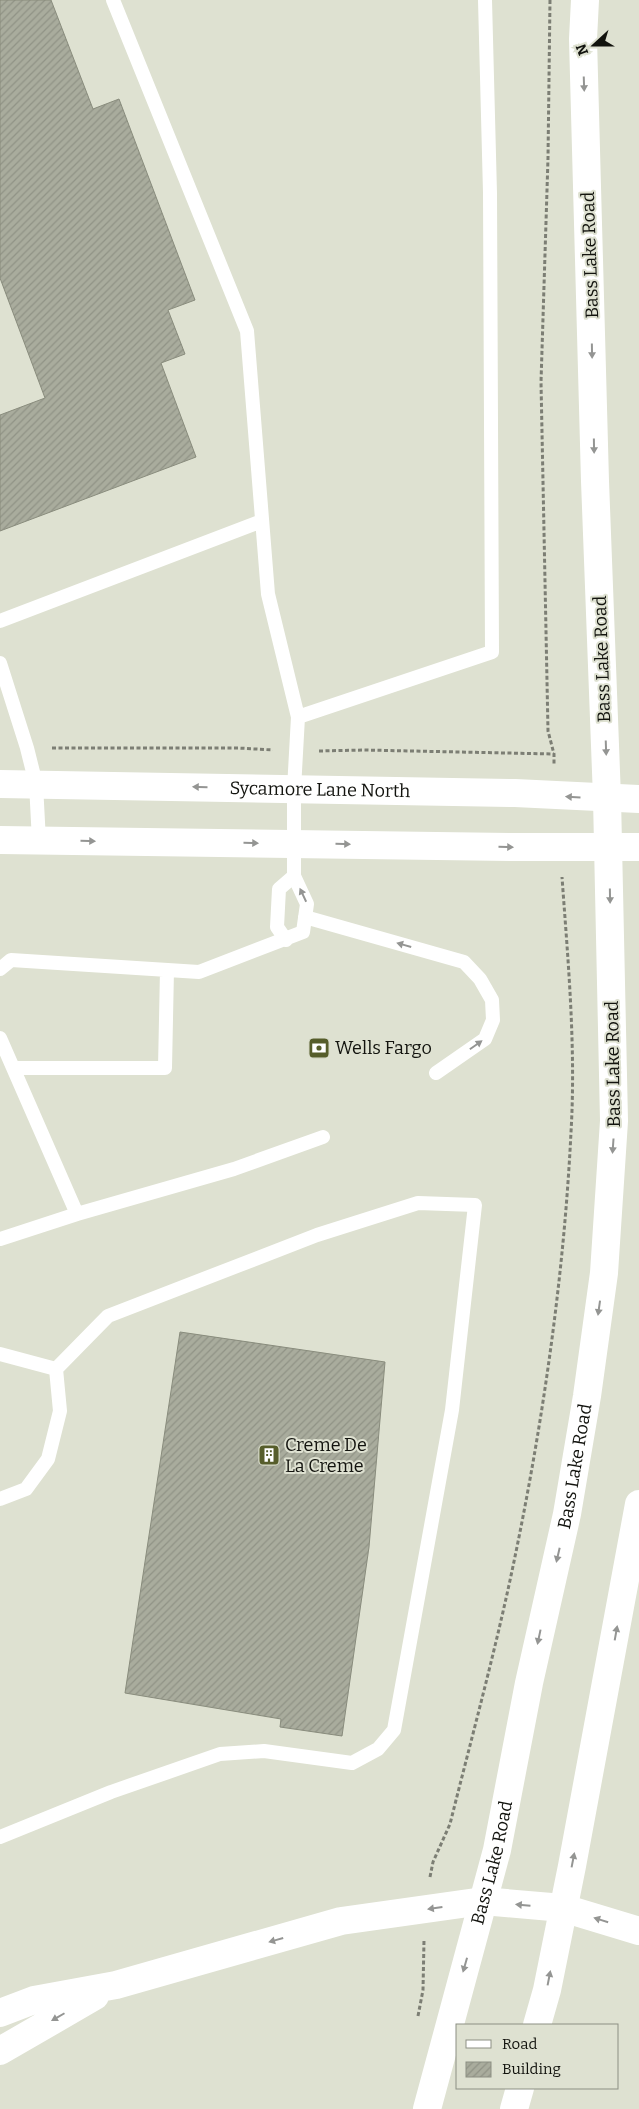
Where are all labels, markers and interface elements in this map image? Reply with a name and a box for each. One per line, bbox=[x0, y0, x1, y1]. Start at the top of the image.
north arrow bbox=[569, 20, 619, 70]
text: N bbox=[572, 41, 592, 58]
one-way arrow bbox=[581, 76, 589, 92]
street label: Bass Lake Road bbox=[577, 191, 603, 319]
one-way arrow bbox=[588, 343, 596, 359]
one-way arrow bbox=[591, 438, 599, 454]
street label: Bass Lake Road bbox=[589, 595, 615, 723]
one-way arrow bbox=[602, 740, 610, 756]
street label: Sycamore Lane North bbox=[229, 777, 411, 802]
one-way arrow bbox=[192, 783, 208, 791]
one-way arrow bbox=[565, 792, 581, 800]
one-way arrow bbox=[80, 838, 96, 846]
one-way arrow bbox=[243, 839, 259, 847]
one-way arrow bbox=[335, 841, 351, 849]
one-way arrow bbox=[498, 843, 514, 851]
one-way arrow bbox=[298, 888, 306, 902]
one-way arrow bbox=[606, 889, 614, 905]
one-way arrow bbox=[396, 940, 411, 948]
street label: Bass Lake Road bbox=[601, 1000, 625, 1128]
bank icon: Wells Fargo bbox=[307, 1036, 331, 1060]
place label: Wells Fargo bbox=[335, 1037, 432, 1059]
one-way arrow bbox=[469, 1040, 482, 1050]
one-way arrow bbox=[608, 1139, 616, 1155]
one-way arrow bbox=[595, 1300, 603, 1316]
street label: Bass Lake Road bbox=[553, 1402, 597, 1531]
place label: Creme De La Creme bbox=[285, 1434, 367, 1477]
building icon: Creme De La Creme bbox=[257, 1443, 281, 1467]
one-way arrow bbox=[554, 1547, 562, 1562]
one-way arrow bbox=[612, 1625, 620, 1641]
one-way arrow bbox=[535, 1630, 543, 1645]
street label: Bass Lake Road bbox=[466, 1798, 517, 1927]
one-way arrow bbox=[569, 1853, 577, 1868]
one-way arrow bbox=[515, 1900, 531, 1908]
one-way arrow bbox=[426, 1904, 442, 1912]
one-way arrow bbox=[593, 1915, 608, 1923]
one-way arrow bbox=[268, 1936, 283, 1944]
one-way arrow bbox=[461, 1957, 469, 1972]
one-way arrow bbox=[546, 1970, 554, 1986]
one-way arrow bbox=[51, 2012, 65, 2021]
legend bbox=[456, 2024, 619, 2089]
text: Road bbox=[502, 2035, 537, 2053]
text: Building bbox=[502, 2060, 561, 2078]

